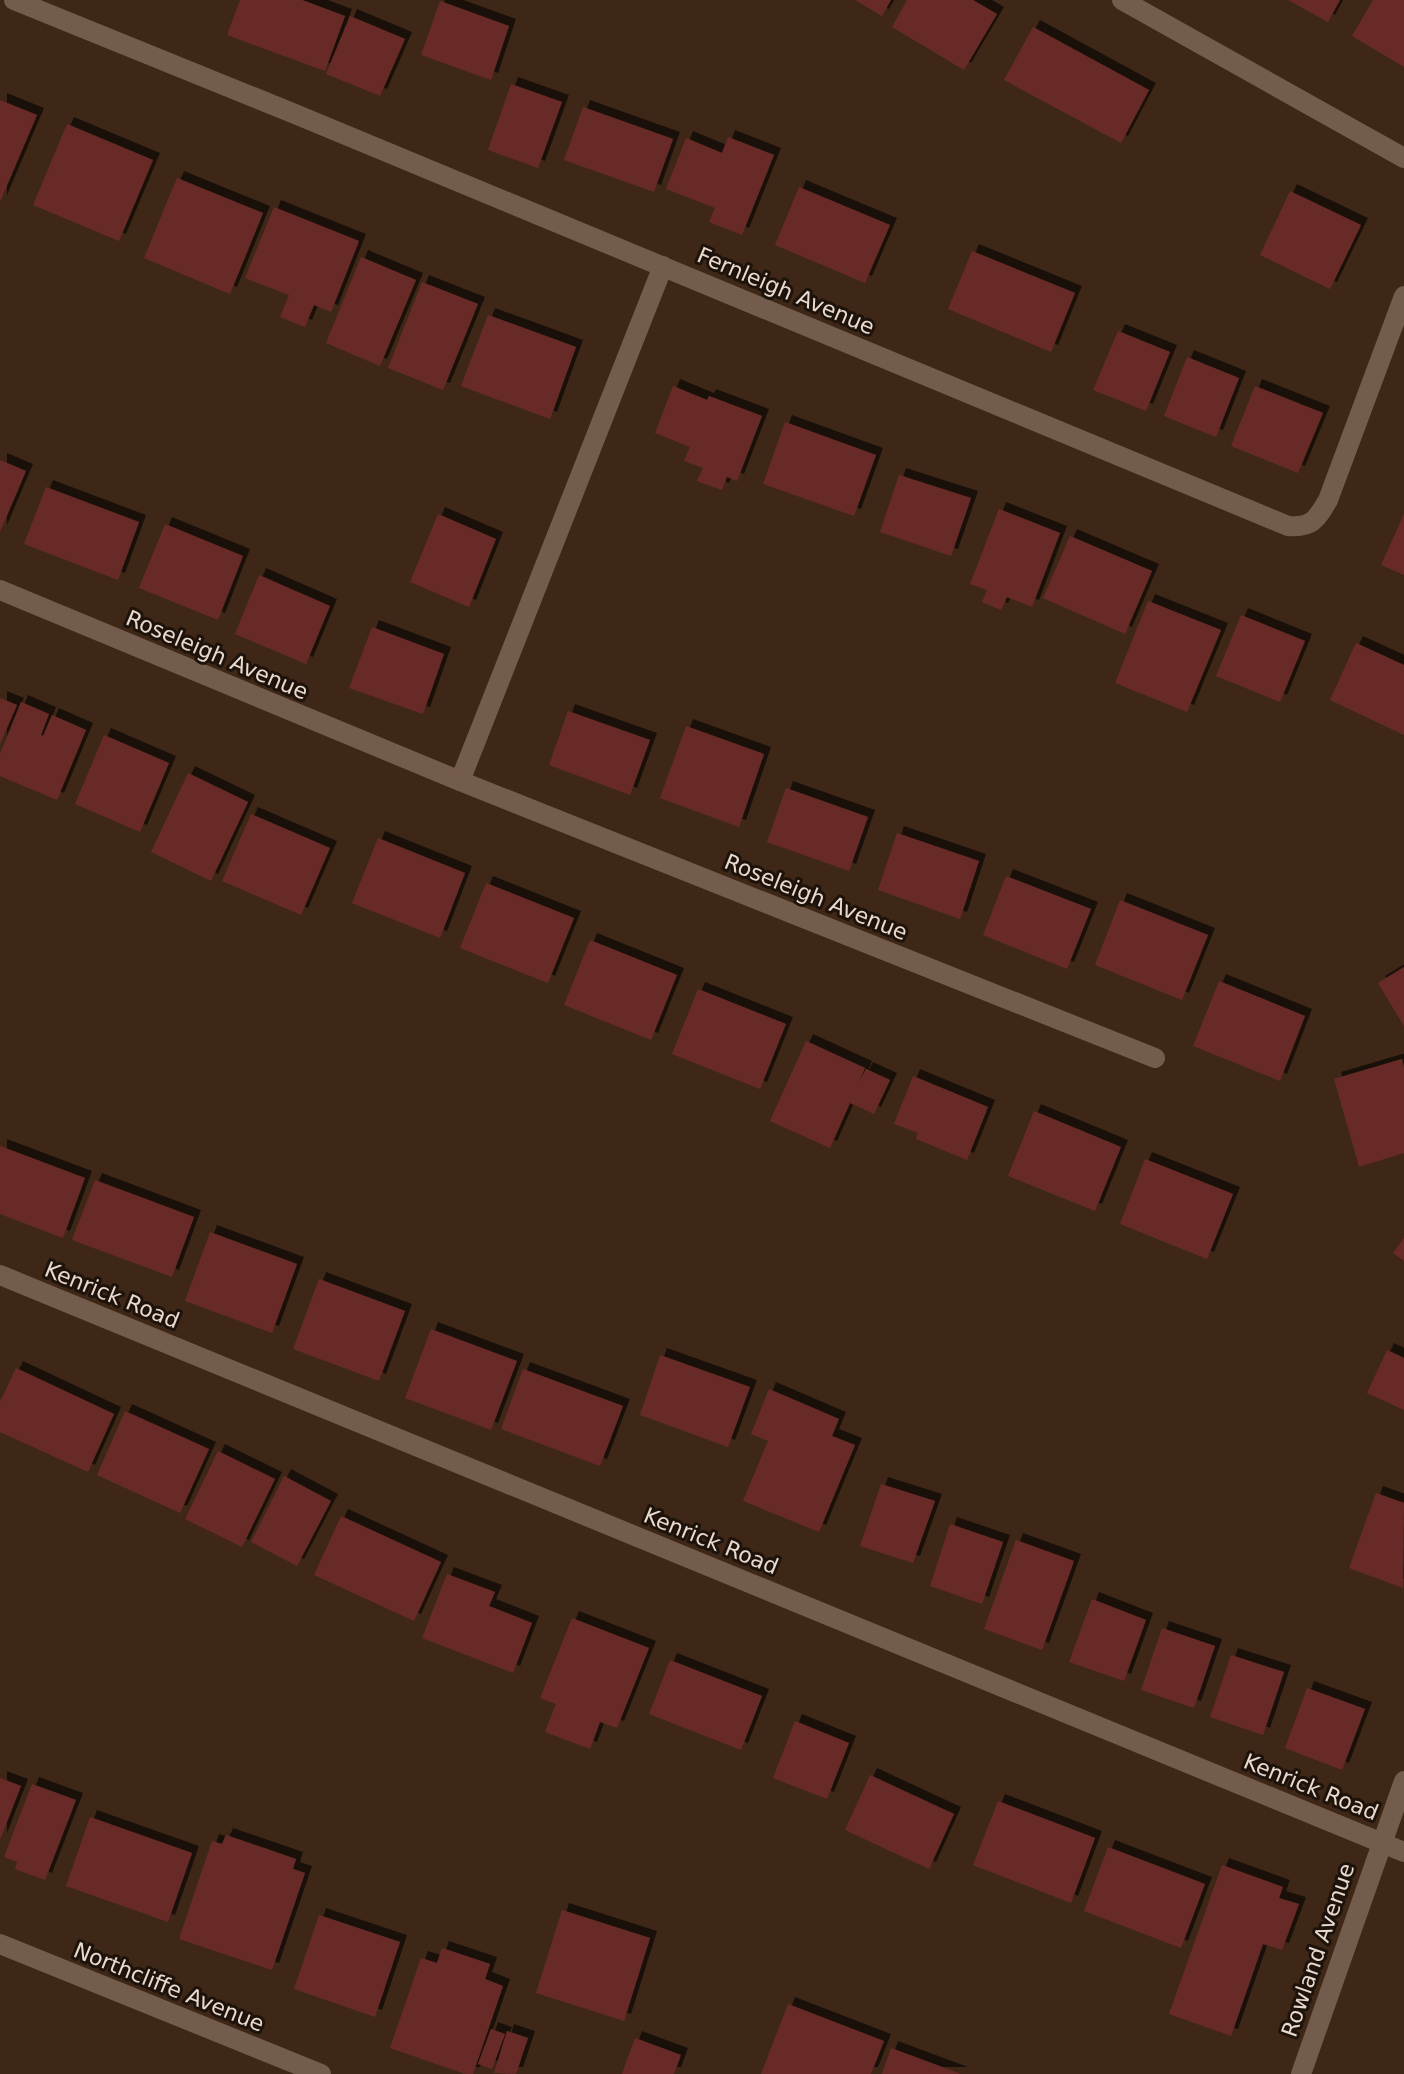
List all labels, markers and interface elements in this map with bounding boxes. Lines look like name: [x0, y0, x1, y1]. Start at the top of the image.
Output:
street label: Fernleigh Avenue: [694, 242, 878, 340]
street label: Roseleigh Avenue: [122, 605, 312, 705]
street label: Roseleigh Avenue: [721, 849, 911, 945]
street label: Kenrick Road: [41, 1257, 183, 1333]
street label: Kenrick Road: [640, 1503, 782, 1579]
street label: Kenrick Road: [1240, 1749, 1382, 1825]
street label: Rowland Avenue: [1277, 1860, 1359, 2040]
street label: Northcliffe Avenue: [70, 1937, 268, 2037]

